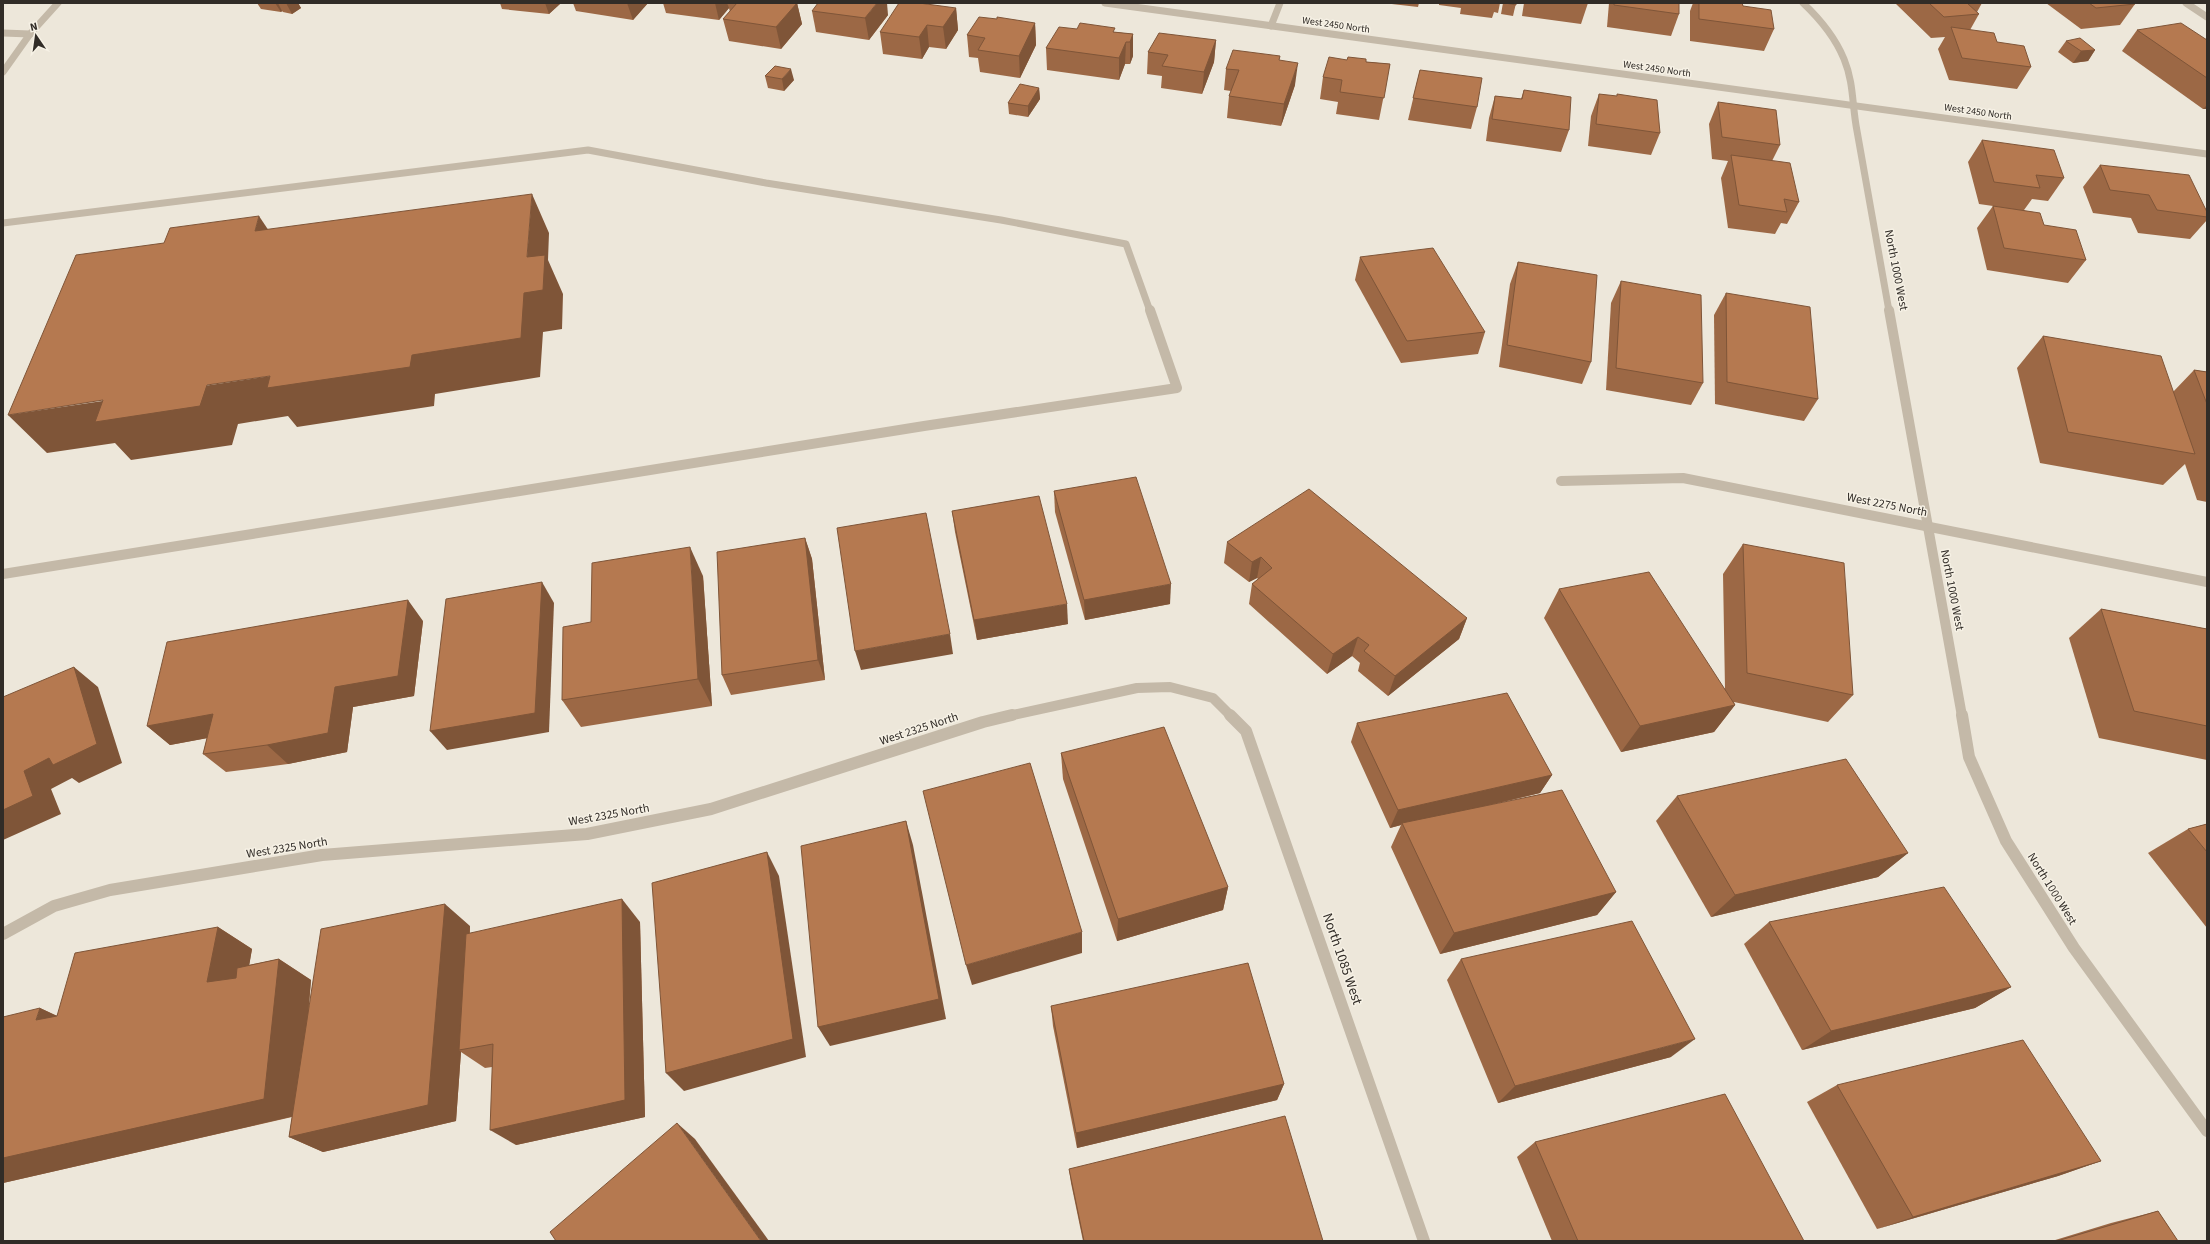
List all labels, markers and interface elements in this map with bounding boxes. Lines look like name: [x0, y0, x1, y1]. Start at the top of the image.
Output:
street label: West 2450 North: [1301, 13, 1371, 37]
north arrow: [16, 16, 56, 56]
text: N: [29, 19, 39, 35]
street label: West 2450 North: [1622, 57, 1692, 81]
street label: West 2450 North: [1943, 100, 2013, 124]
street label: North 1000 West: [1880, 228, 1912, 312]
street label: West 2275 North: [1845, 489, 1929, 521]
street label: North 1000 West: [1936, 548, 1968, 632]
street label: West 2325 North: [877, 708, 961, 750]
street label: West 2325 North: [567, 800, 651, 830]
street label: West 2325 North: [245, 833, 329, 863]
street label: North 1000 West: [2023, 850, 2081, 928]
street label: North 1085 West: [1317, 911, 1367, 1008]

